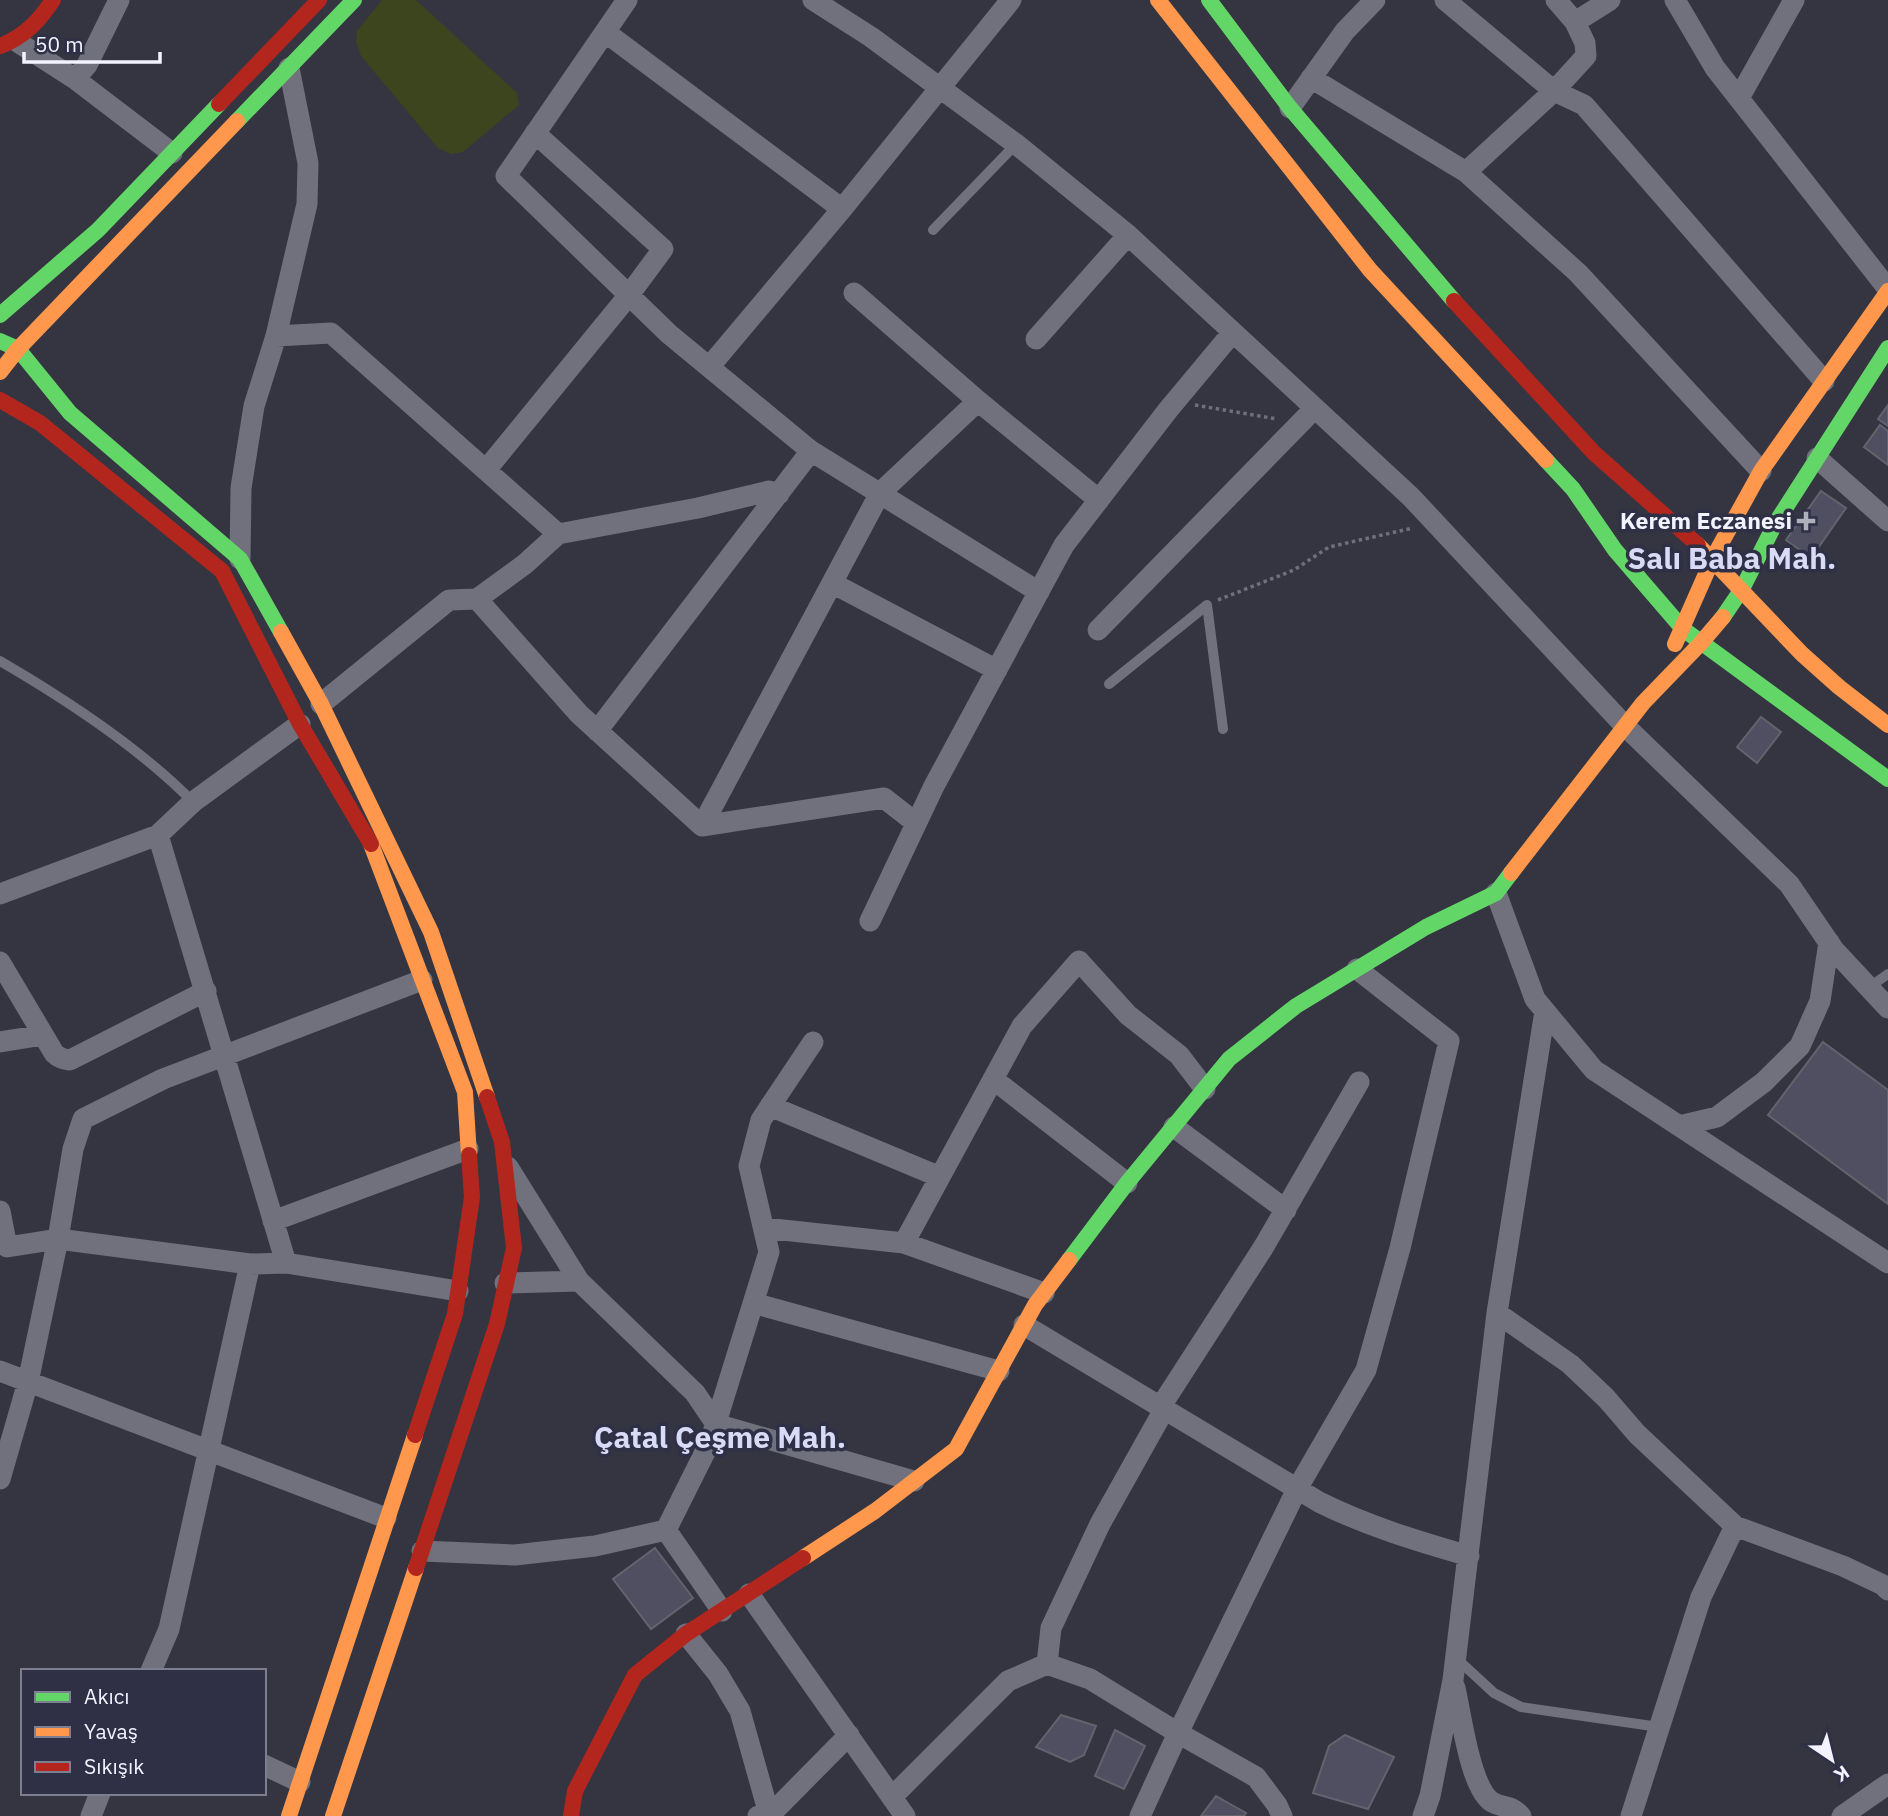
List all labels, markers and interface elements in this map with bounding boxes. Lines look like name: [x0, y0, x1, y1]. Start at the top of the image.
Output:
scale bar: [24, 21, 161, 65]
text: 50 m: [35, 30, 84, 58]
place label: Kerem Eczanesi: [1620, 505, 1792, 535]
marker: Kerem Eczanesi: [1798, 513, 1814, 529]
district label: Salı Baba Mah.: [1628, 538, 1836, 577]
district label: Çatal Çeşme Mah.: [594, 1417, 846, 1456]
legend: [21, 1669, 266, 1795]
text: Akıcı: [84, 1682, 130, 1710]
text: Yavaş: [84, 1717, 138, 1745]
north arrow: [1797, 1725, 1867, 1795]
text: Sıkışık: [84, 1752, 144, 1780]
text: K: [1829, 1760, 1854, 1788]

